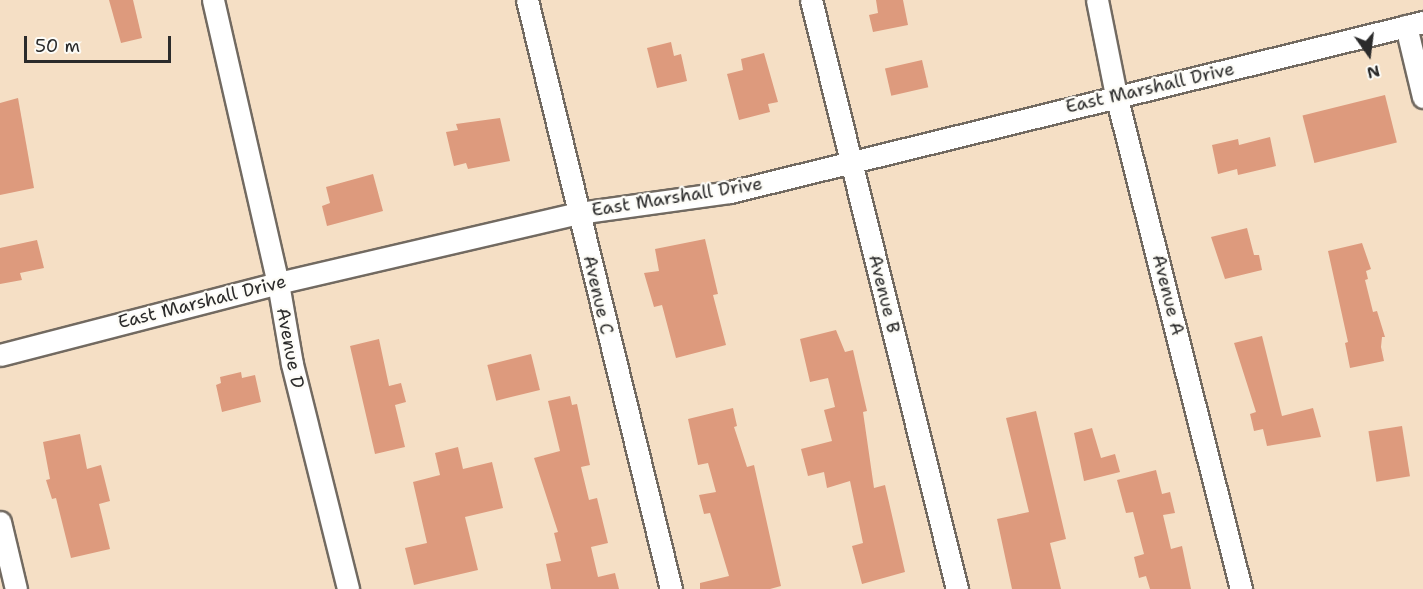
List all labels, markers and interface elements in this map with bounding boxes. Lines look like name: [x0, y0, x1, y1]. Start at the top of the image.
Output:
scale bar: [27, 24, 174, 62]
north arrow: [1339, 24, 1399, 84]
text: 50 m: [35, 34, 80, 58]
street label: East Marshall Drive: [1064, 58, 1236, 118]
text: N: [1365, 60, 1382, 84]
street label: East Marshall Drive: [590, 173, 764, 221]
street label: Avenue B: [864, 252, 904, 336]
street label: Avenue A: [1148, 252, 1188, 338]
street label: Avenue C: [578, 253, 618, 337]
street label: East Marshall Drive: [116, 271, 288, 333]
street label: Avenue D: [272, 306, 308, 390]

